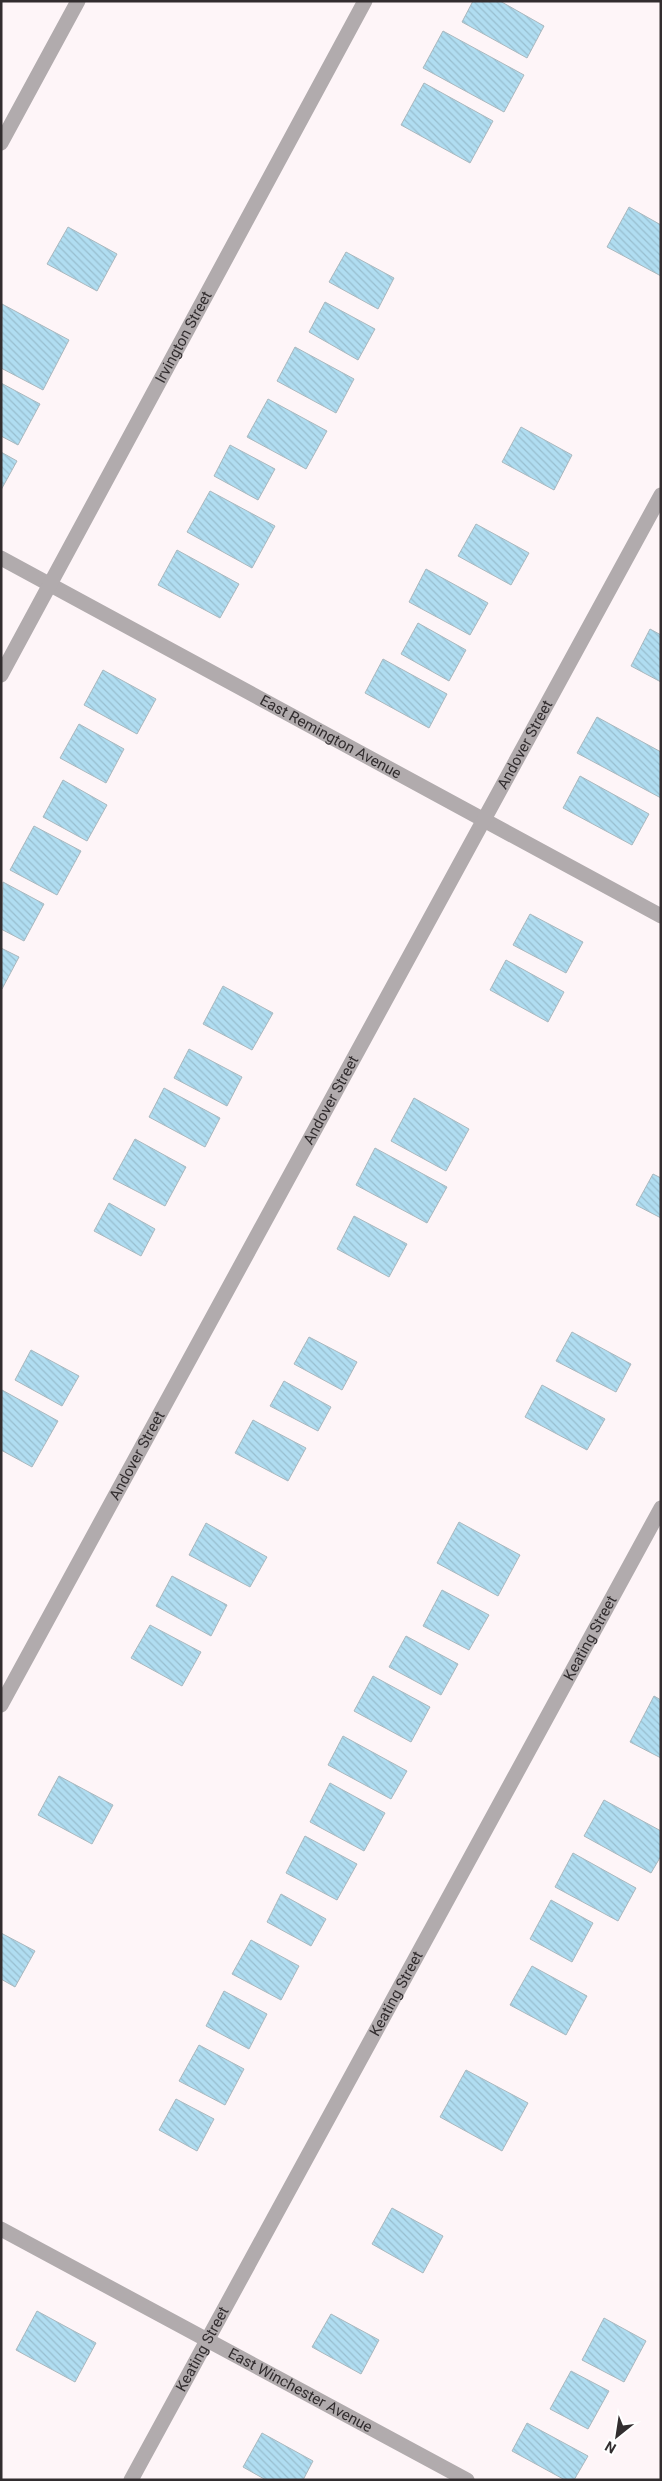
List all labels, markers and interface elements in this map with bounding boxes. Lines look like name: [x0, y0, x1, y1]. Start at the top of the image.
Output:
street label: Irvington Street: [151, 288, 216, 386]
street label: East Remington Avenue: [257, 691, 405, 782]
street label: Andover Street: [493, 697, 556, 792]
street label: Andover Street: [299, 1052, 362, 1148]
street label: Andover Street: [105, 1408, 169, 1503]
street label: Keating Street: [560, 1592, 621, 1684]
street label: Keating Street: [366, 1948, 427, 2039]
street label: Keating Street: [172, 2304, 233, 2395]
street label: East Winchester Avenue: [225, 2344, 376, 2436]
north arrow: [592, 2411, 642, 2461]
text: N: [602, 2438, 619, 2457]

